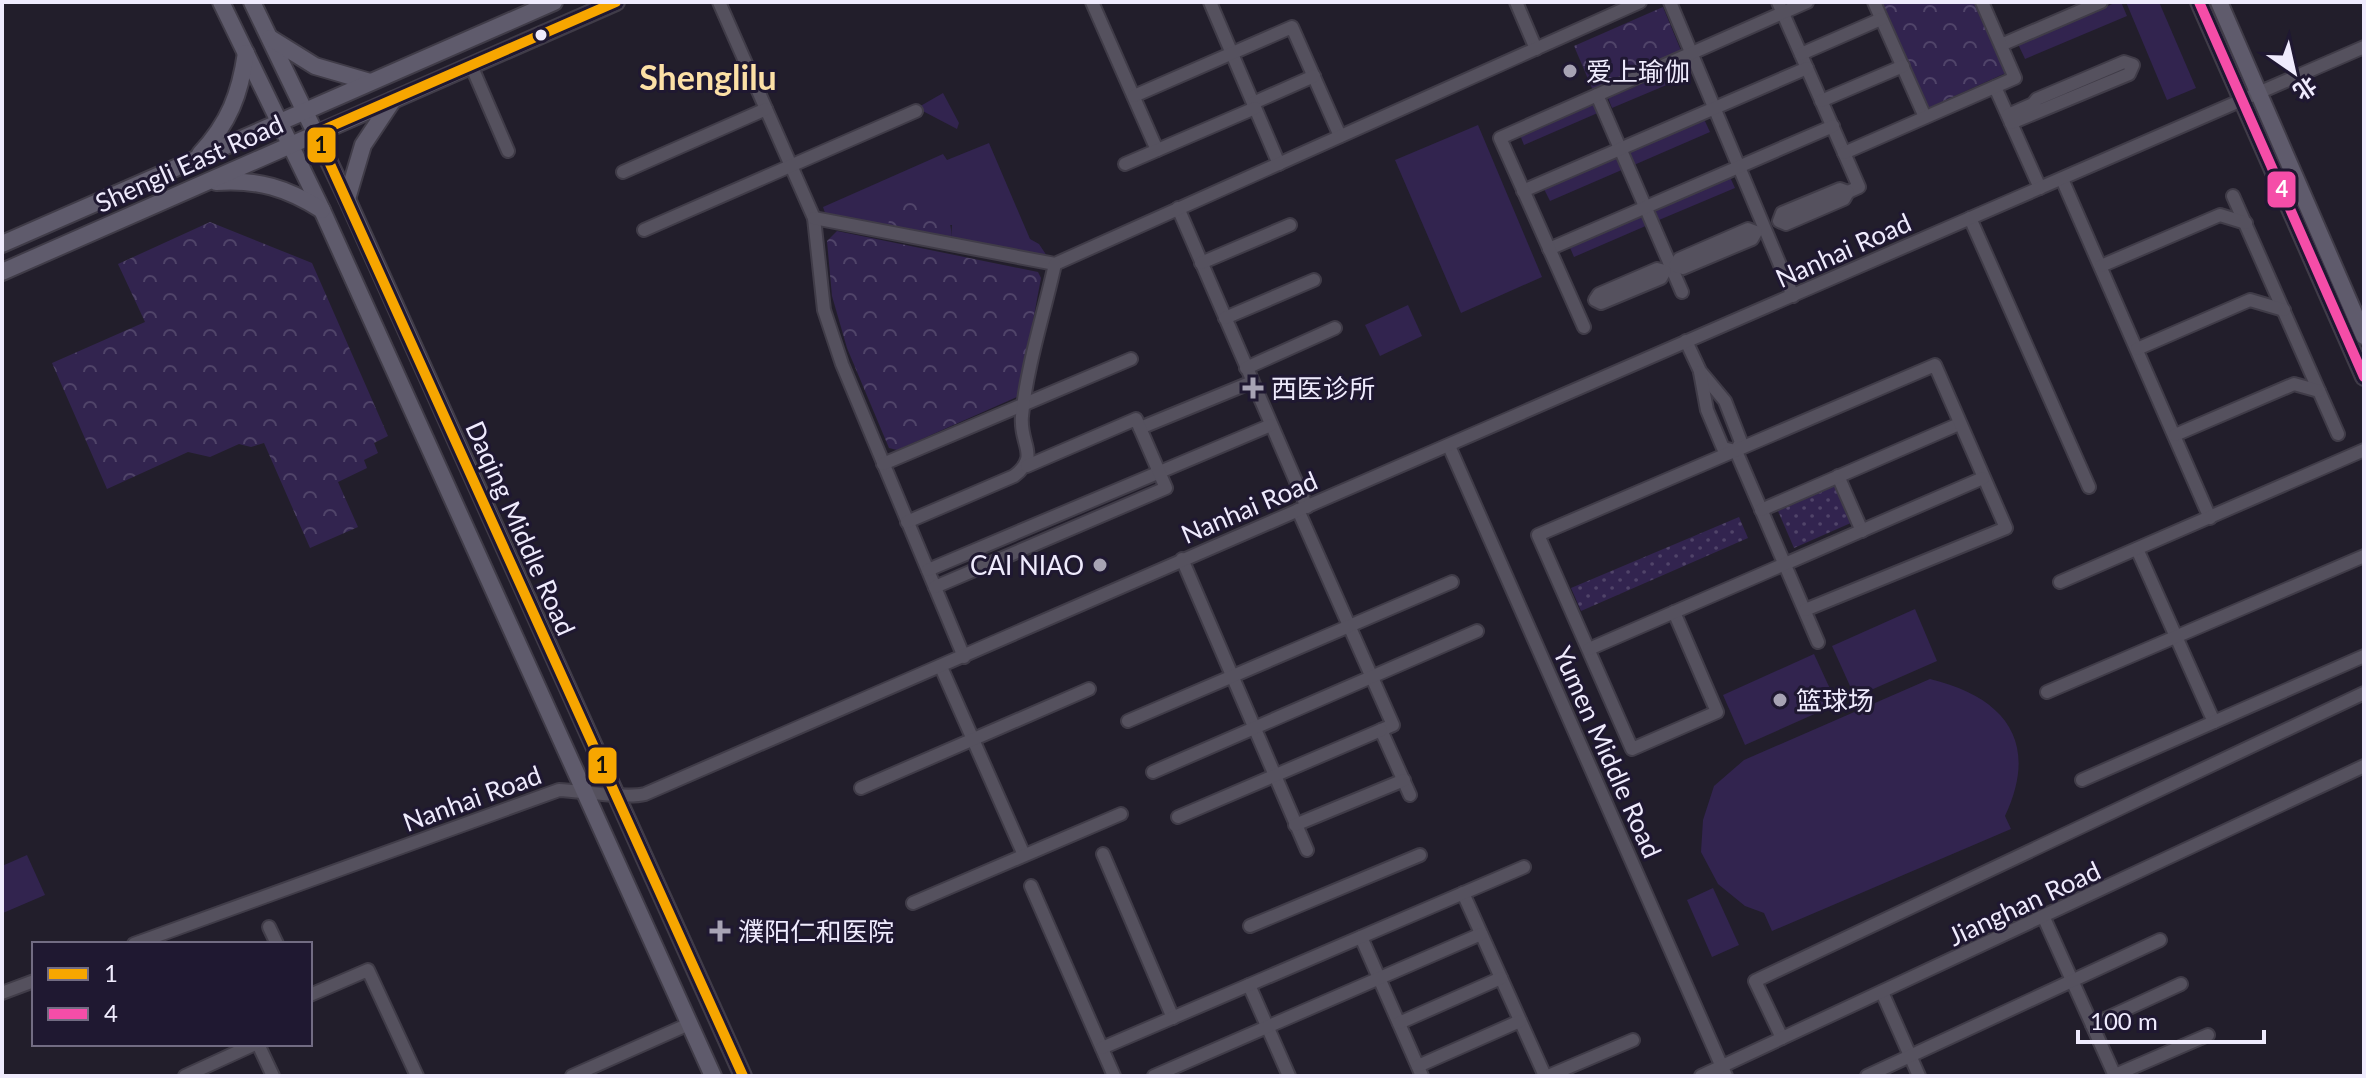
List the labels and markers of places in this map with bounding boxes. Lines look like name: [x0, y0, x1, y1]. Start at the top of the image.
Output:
unlabelled marker: [533, 27, 549, 43]
place label: 爱上瑜伽: [1586, 55, 1690, 87]
marker: 爱上瑜伽: [1561, 62, 1579, 80]
place label: 西医诊所: [1271, 372, 1375, 404]
marker: 西医诊所: [1242, 377, 1264, 399]
place label: CAI NIAO: [970, 549, 1084, 581]
marker: CAI NIAO: [1091, 556, 1109, 574]
place label: 篮球场: [1796, 684, 1874, 716]
marker: 篮球场: [1771, 691, 1789, 709]
place label: 濮阳仁和医院: [738, 915, 894, 947]
marker: 濮阳仁和医院: [709, 920, 731, 942]

